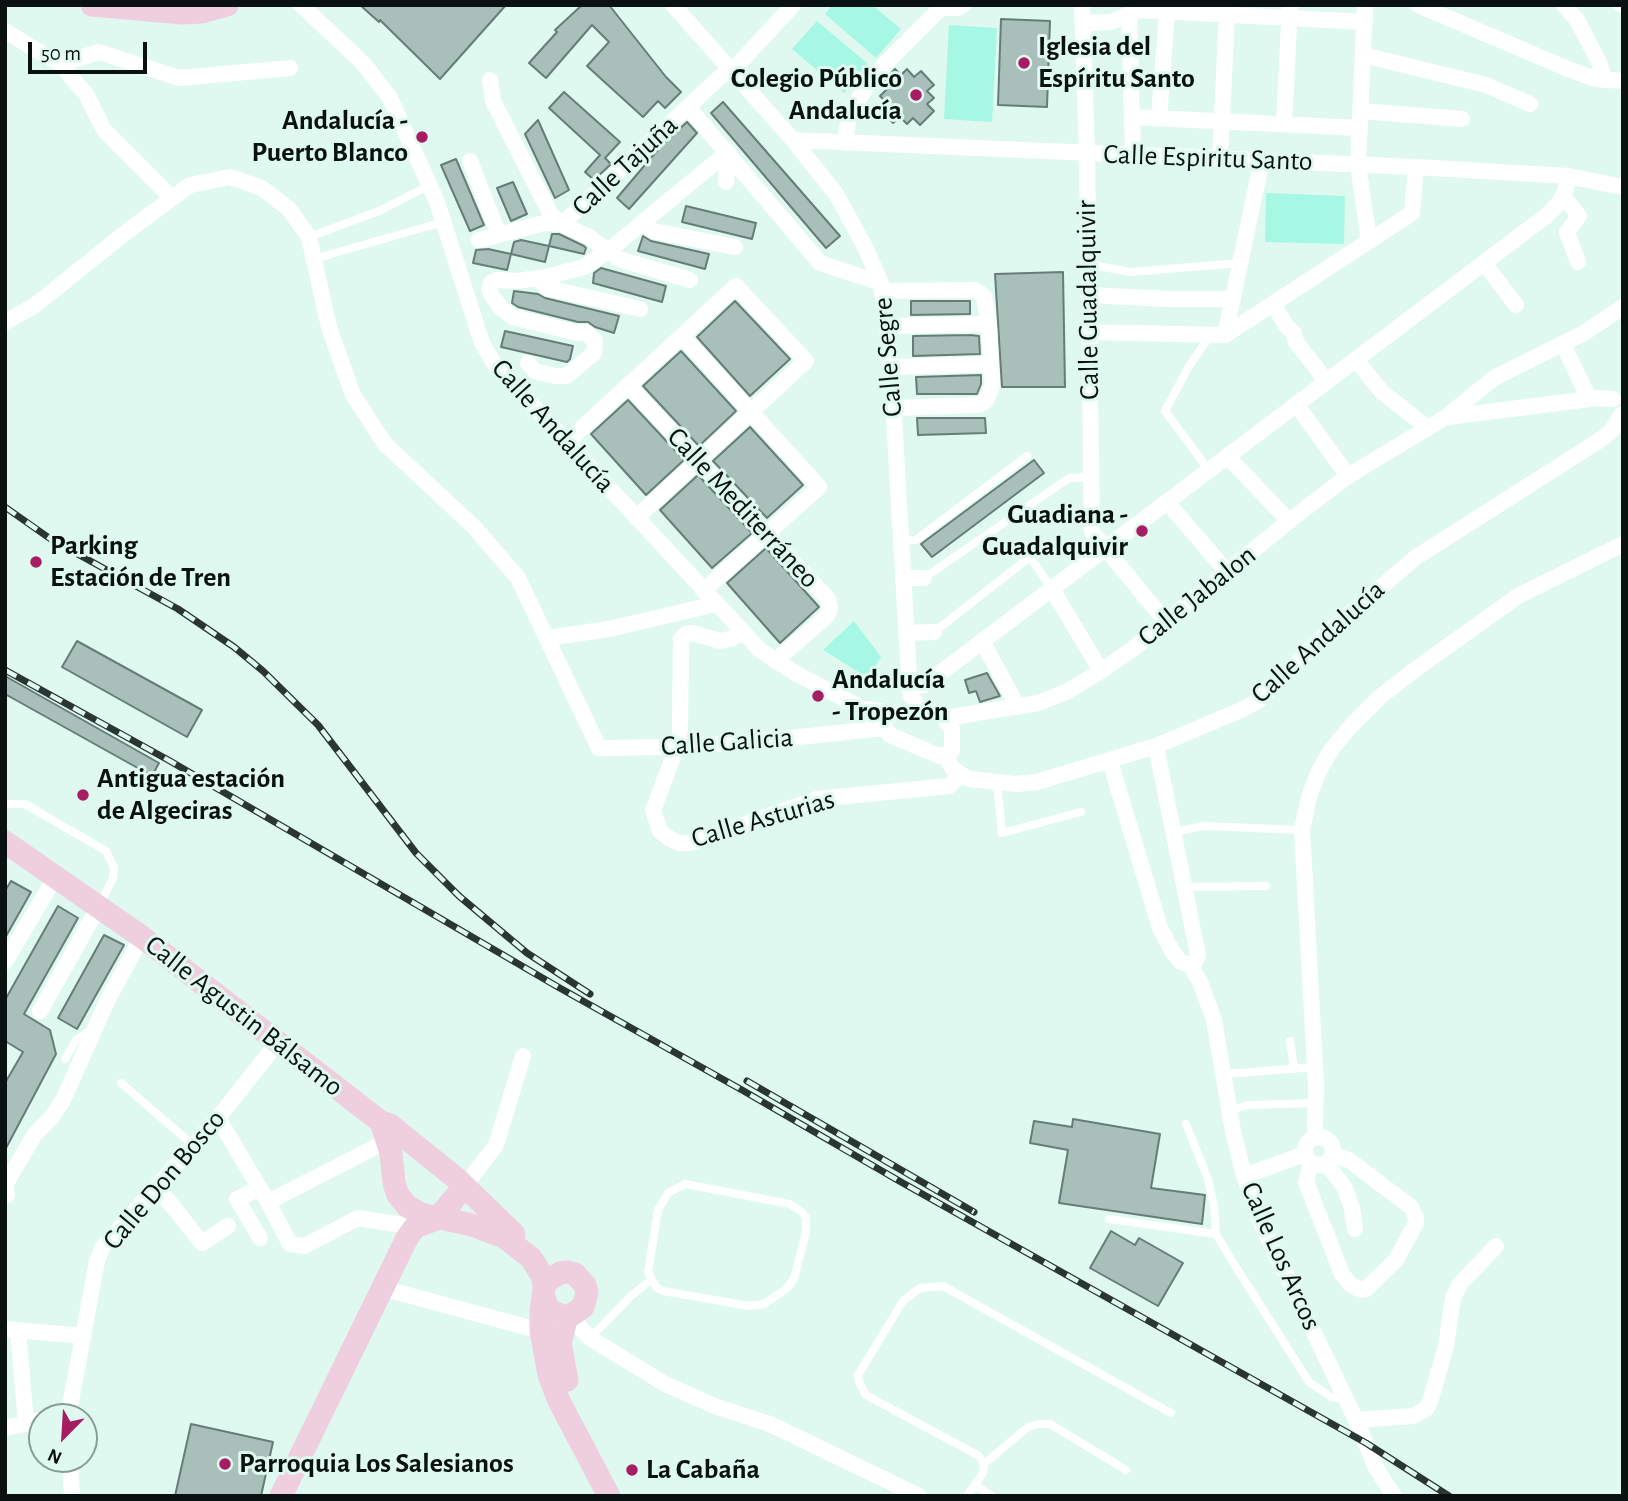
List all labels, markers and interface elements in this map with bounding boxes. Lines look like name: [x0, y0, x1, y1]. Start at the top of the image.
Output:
scale bar: [32, 28, 150, 72]
place label: Iglesia del Espíritu Santo: [1038, 30, 1195, 96]
text: 50 m: [41, 43, 81, 64]
marker: Iglesia del Espíritu Santo: [1016, 55, 1032, 71]
place label: Colegio Público Andalucía: [731, 62, 902, 128]
marker: Colegio Público Andalucía: [908, 87, 924, 103]
place label: Andalucía - Puerto Blanco: [251, 104, 408, 170]
street label: Calle Tajuña: [565, 109, 685, 223]
marker: Andalucía - Puerto Blanco: [414, 129, 430, 145]
street label: Calle Espiritu Santo: [1103, 138, 1313, 178]
street label: Calle Guadalquivir: [1069, 200, 1107, 400]
street label: Calle Segre: [866, 296, 910, 418]
street label: Calle Andalucía: [484, 352, 622, 500]
street label: Calle Mediterráneo: [660, 421, 826, 595]
place label: Guadiana - Guadalquivir: [982, 498, 1128, 564]
marker: Guadiana - Guadalquivir: [1134, 523, 1150, 539]
place label: Parking Estación de Tren: [50, 529, 231, 595]
street label: Calle Jabalon: [1131, 538, 1263, 654]
marker: Parking Estación de Tren: [28, 554, 44, 570]
street label: Calle Andalucía: [1244, 573, 1392, 711]
place label: Andalucía - Tropezón: [832, 663, 949, 729]
marker: Andalucía - Tropezón: [810, 688, 826, 704]
street label: Calle Galicia: [660, 721, 794, 763]
place label: Antigua estación de Algeciras: [97, 762, 285, 828]
street label: Calle Asturias: [688, 783, 838, 855]
marker: Antigua estación de Algeciras: [75, 787, 91, 803]
street label: Calle Agustin Bálsamo: [138, 928, 350, 1104]
street label: Calle Don Bosco: [96, 1103, 232, 1257]
street label: Calle Los Arcos: [1233, 1177, 1329, 1335]
north arrow: [28, 1403, 98, 1473]
text: N: [45, 1444, 65, 1467]
place label: Parroquia Los Salesianos: [239, 1447, 514, 1481]
place label: La Cabaña: [646, 1453, 760, 1487]
marker: Parroquia Los Salesianos: [217, 1456, 233, 1472]
marker: La Cabaña: [624, 1462, 640, 1478]

